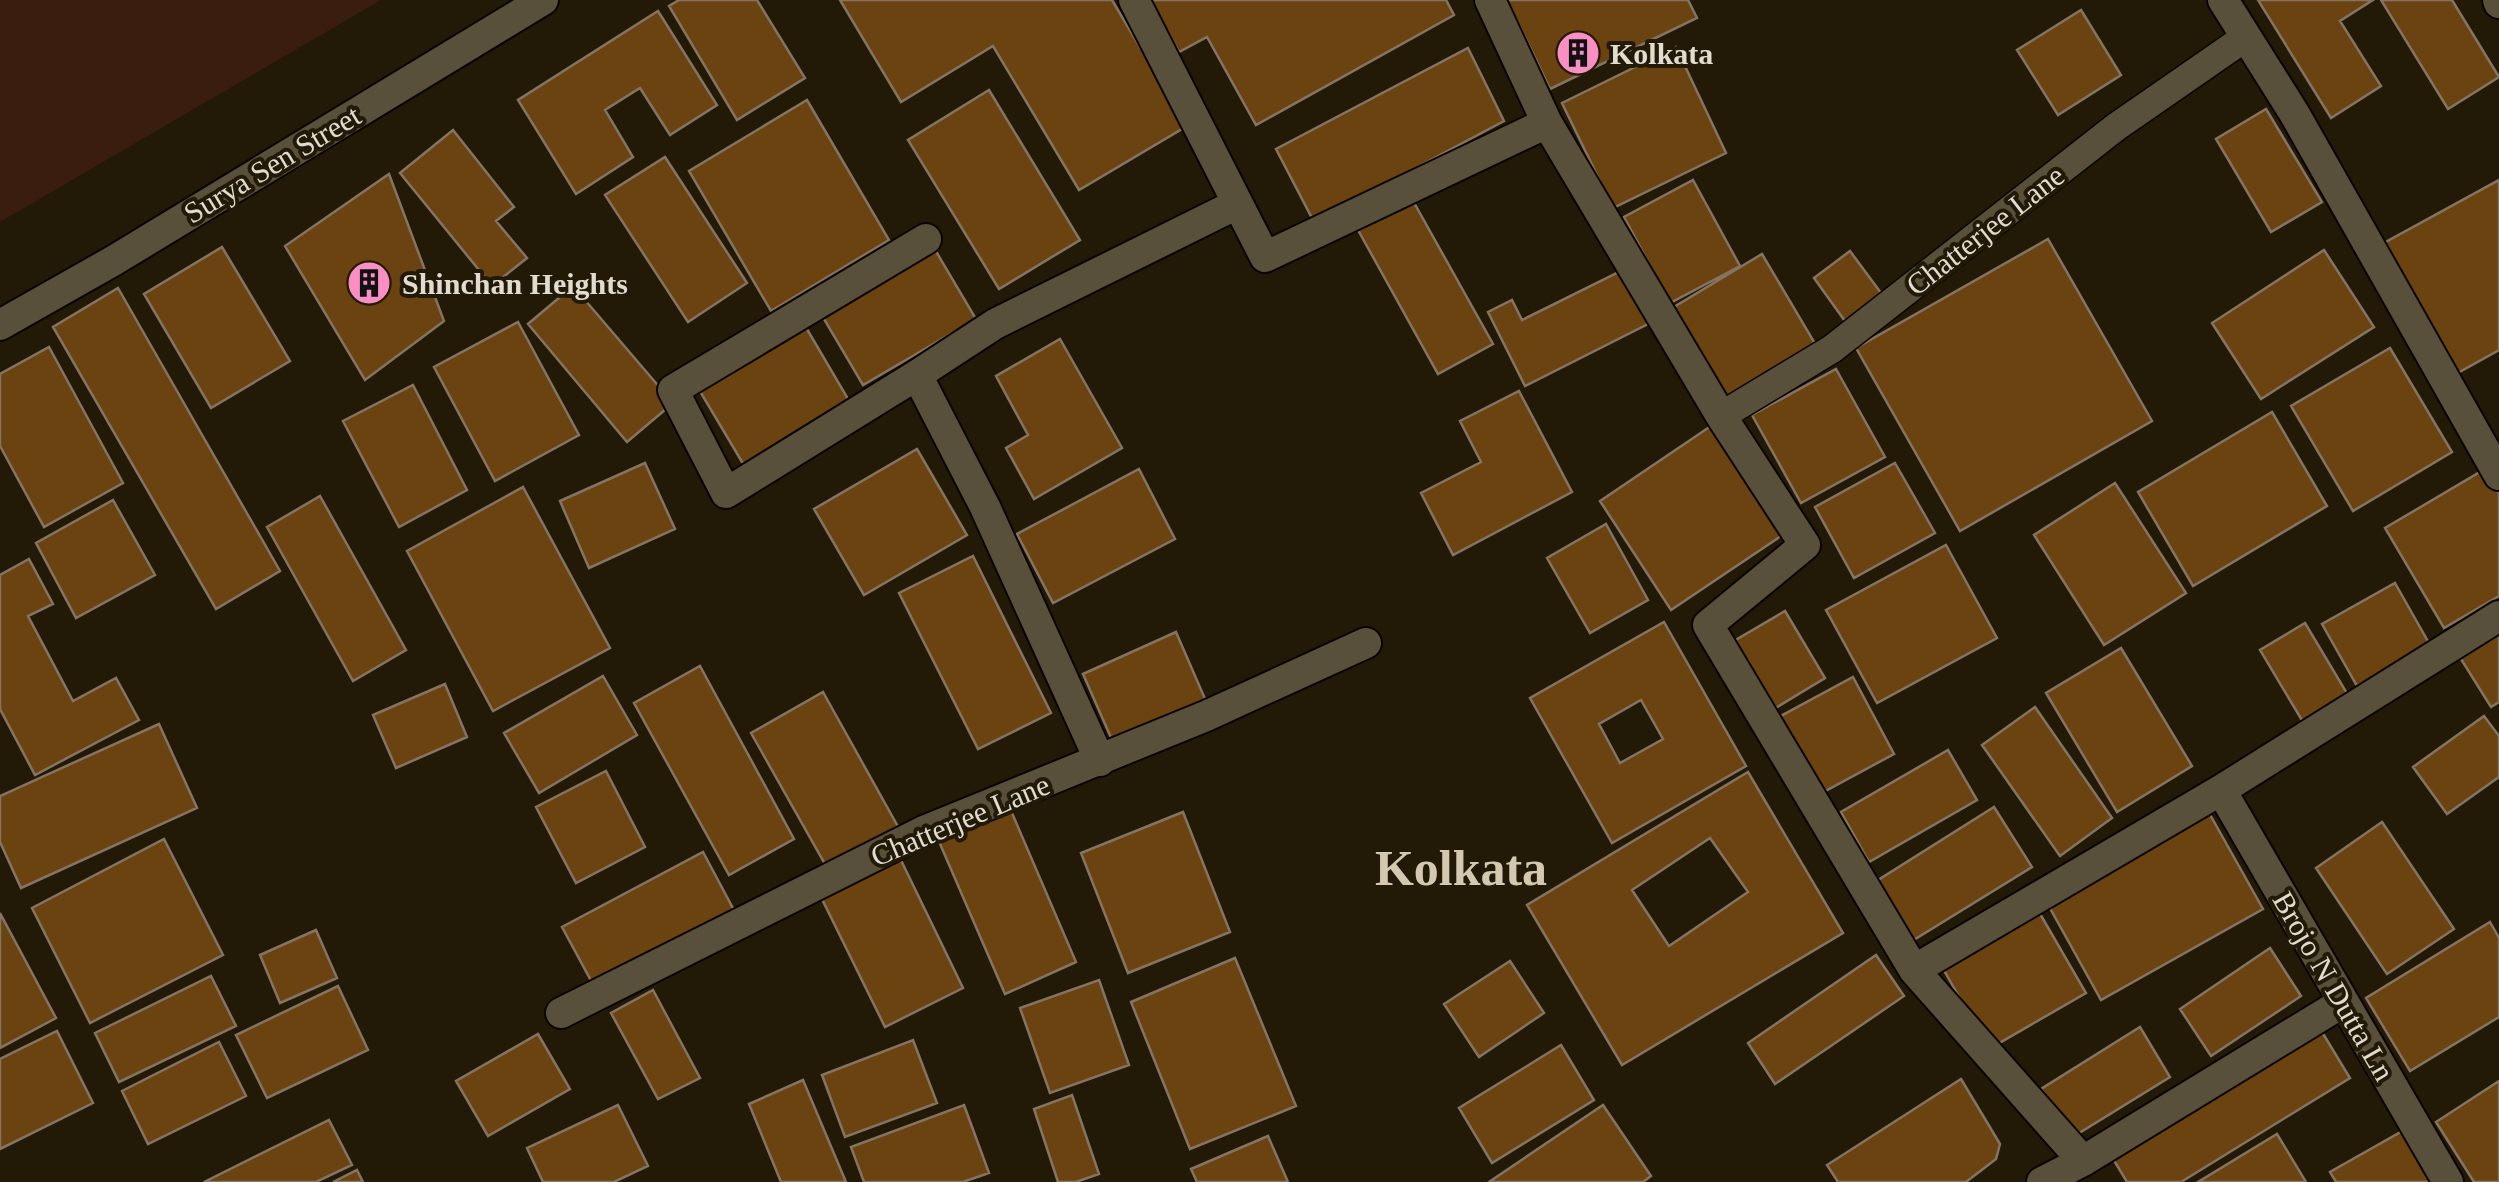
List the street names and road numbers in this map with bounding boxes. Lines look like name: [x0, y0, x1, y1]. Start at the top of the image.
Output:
street label: Surya Sen Street: [178, 98, 367, 230]
street label: Chatterjee Lane: [1900, 158, 2070, 302]
street label: Chatterjee Lane: [866, 768, 1054, 872]
street label: Brojo N Dutta Ln: [2267, 886, 2401, 1086]

